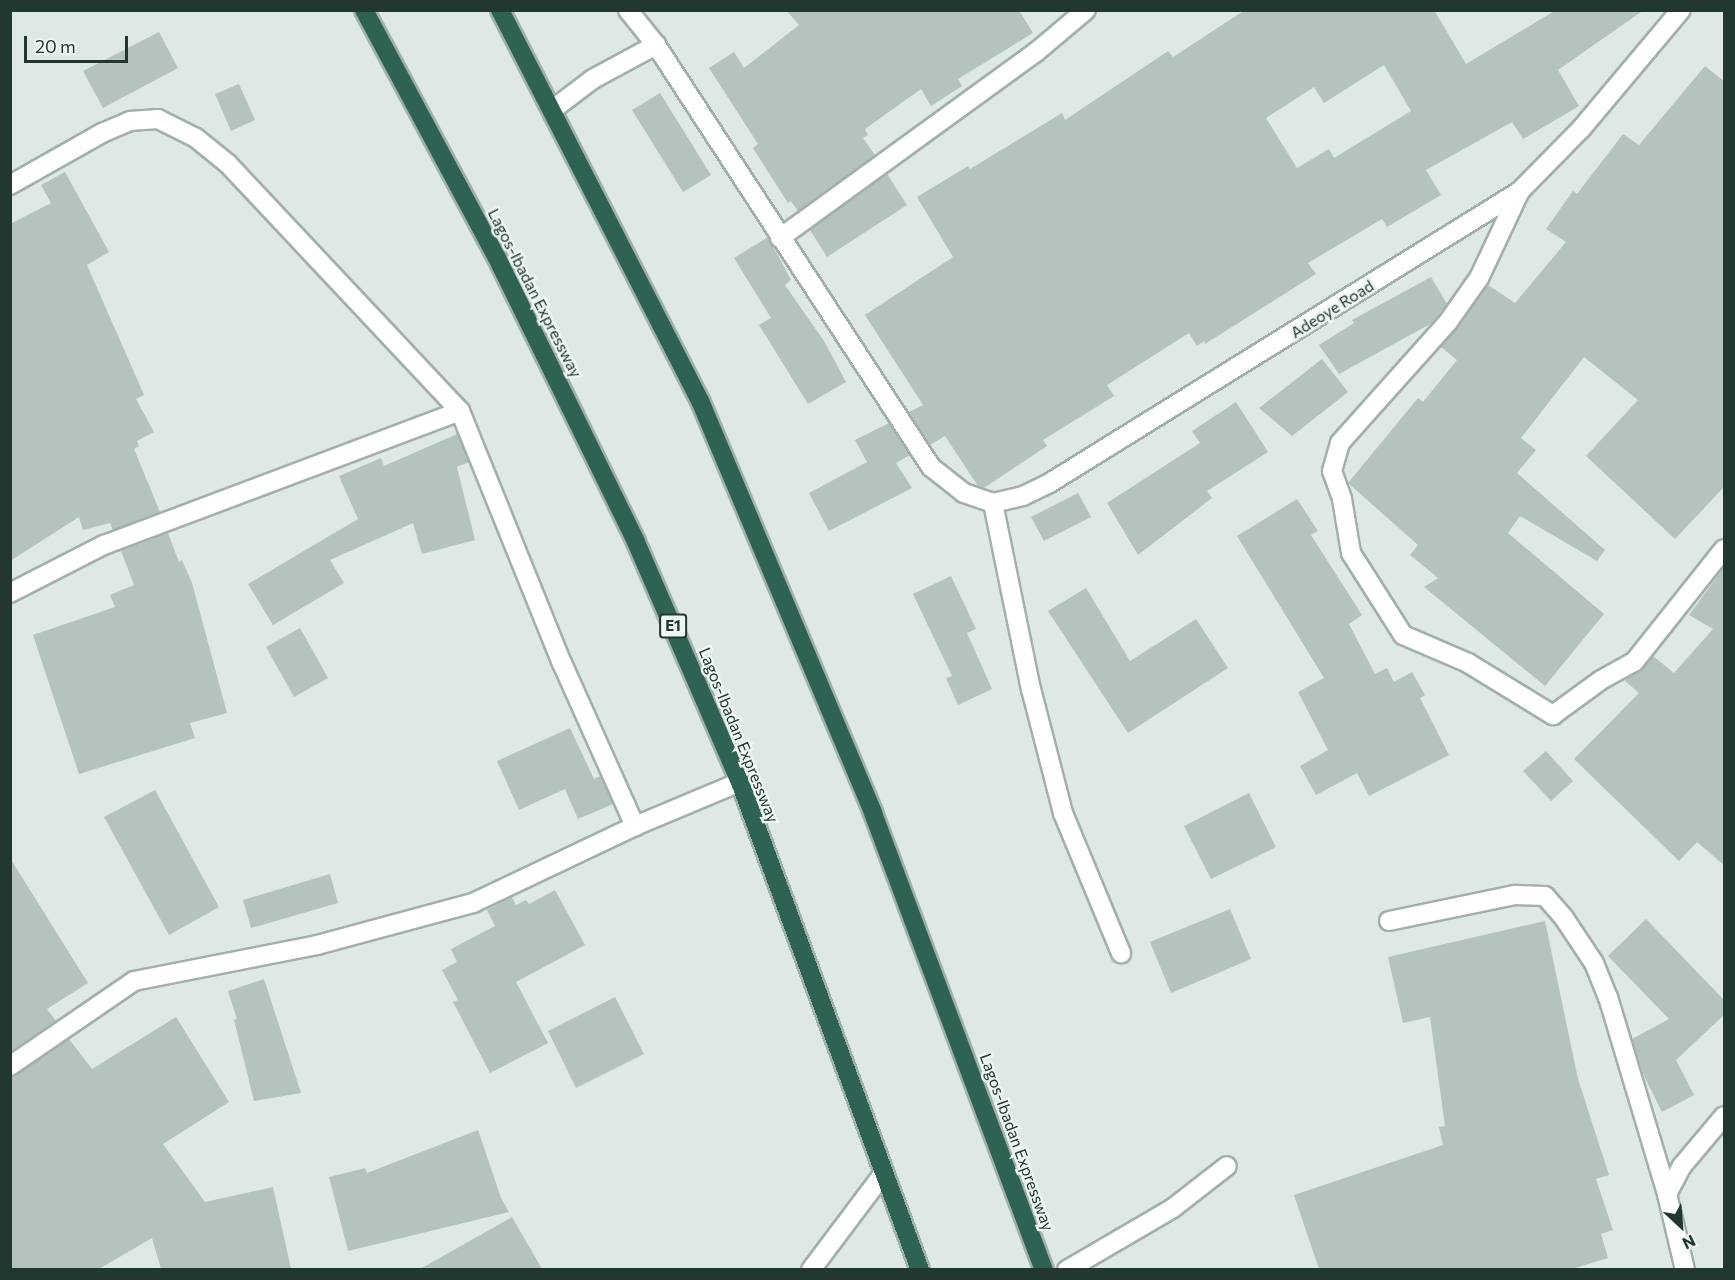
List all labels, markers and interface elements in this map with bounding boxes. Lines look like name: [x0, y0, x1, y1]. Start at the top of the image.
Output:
scale bar: [27, 24, 130, 62]
text: 20 m: [35, 35, 76, 57]
street label: Lagos-Ibadan Expressway: [484, 205, 586, 381]
street label: Adeoye Road: [1287, 276, 1377, 342]
road number: E1: [658, 614, 688, 638]
street label: Lagos-Ibadan Expressway: [695, 645, 783, 825]
street label: Lagos-Ibadan Expressway: [976, 1051, 1058, 1233]
north arrow: [1651, 1196, 1711, 1256]
text: N: [1680, 1231, 1699, 1254]

